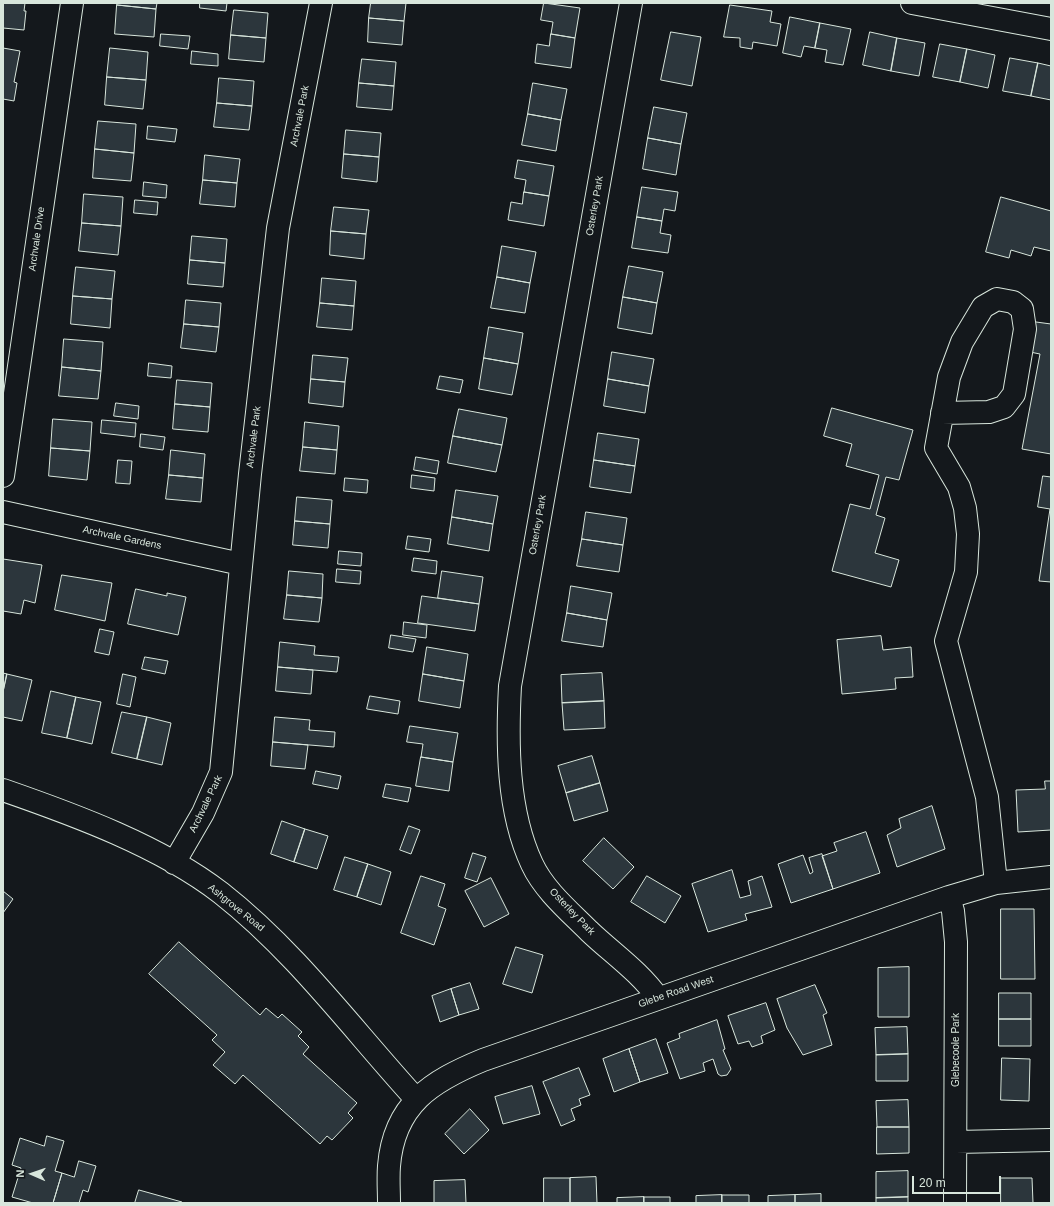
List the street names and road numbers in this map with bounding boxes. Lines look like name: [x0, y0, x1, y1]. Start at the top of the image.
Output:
street label: Archvale Park: [288, 84, 312, 148]
street label: Osterley Park: [584, 175, 606, 237]
street label: Archvale Drive: [27, 206, 47, 272]
street label: Archvale Park: [244, 405, 264, 469]
street label: Osterley Park: [527, 494, 549, 556]
street label: Archvale Gardens: [82, 524, 162, 552]
street label: Archvale Park: [187, 773, 225, 835]
street label: Ashgrove Road: [205, 882, 267, 934]
street label: Osterley Park: [547, 886, 597, 938]
street label: Glebe Road West: [637, 974, 715, 1010]
street label: Glebecoole Park: [950, 1013, 962, 1087]

